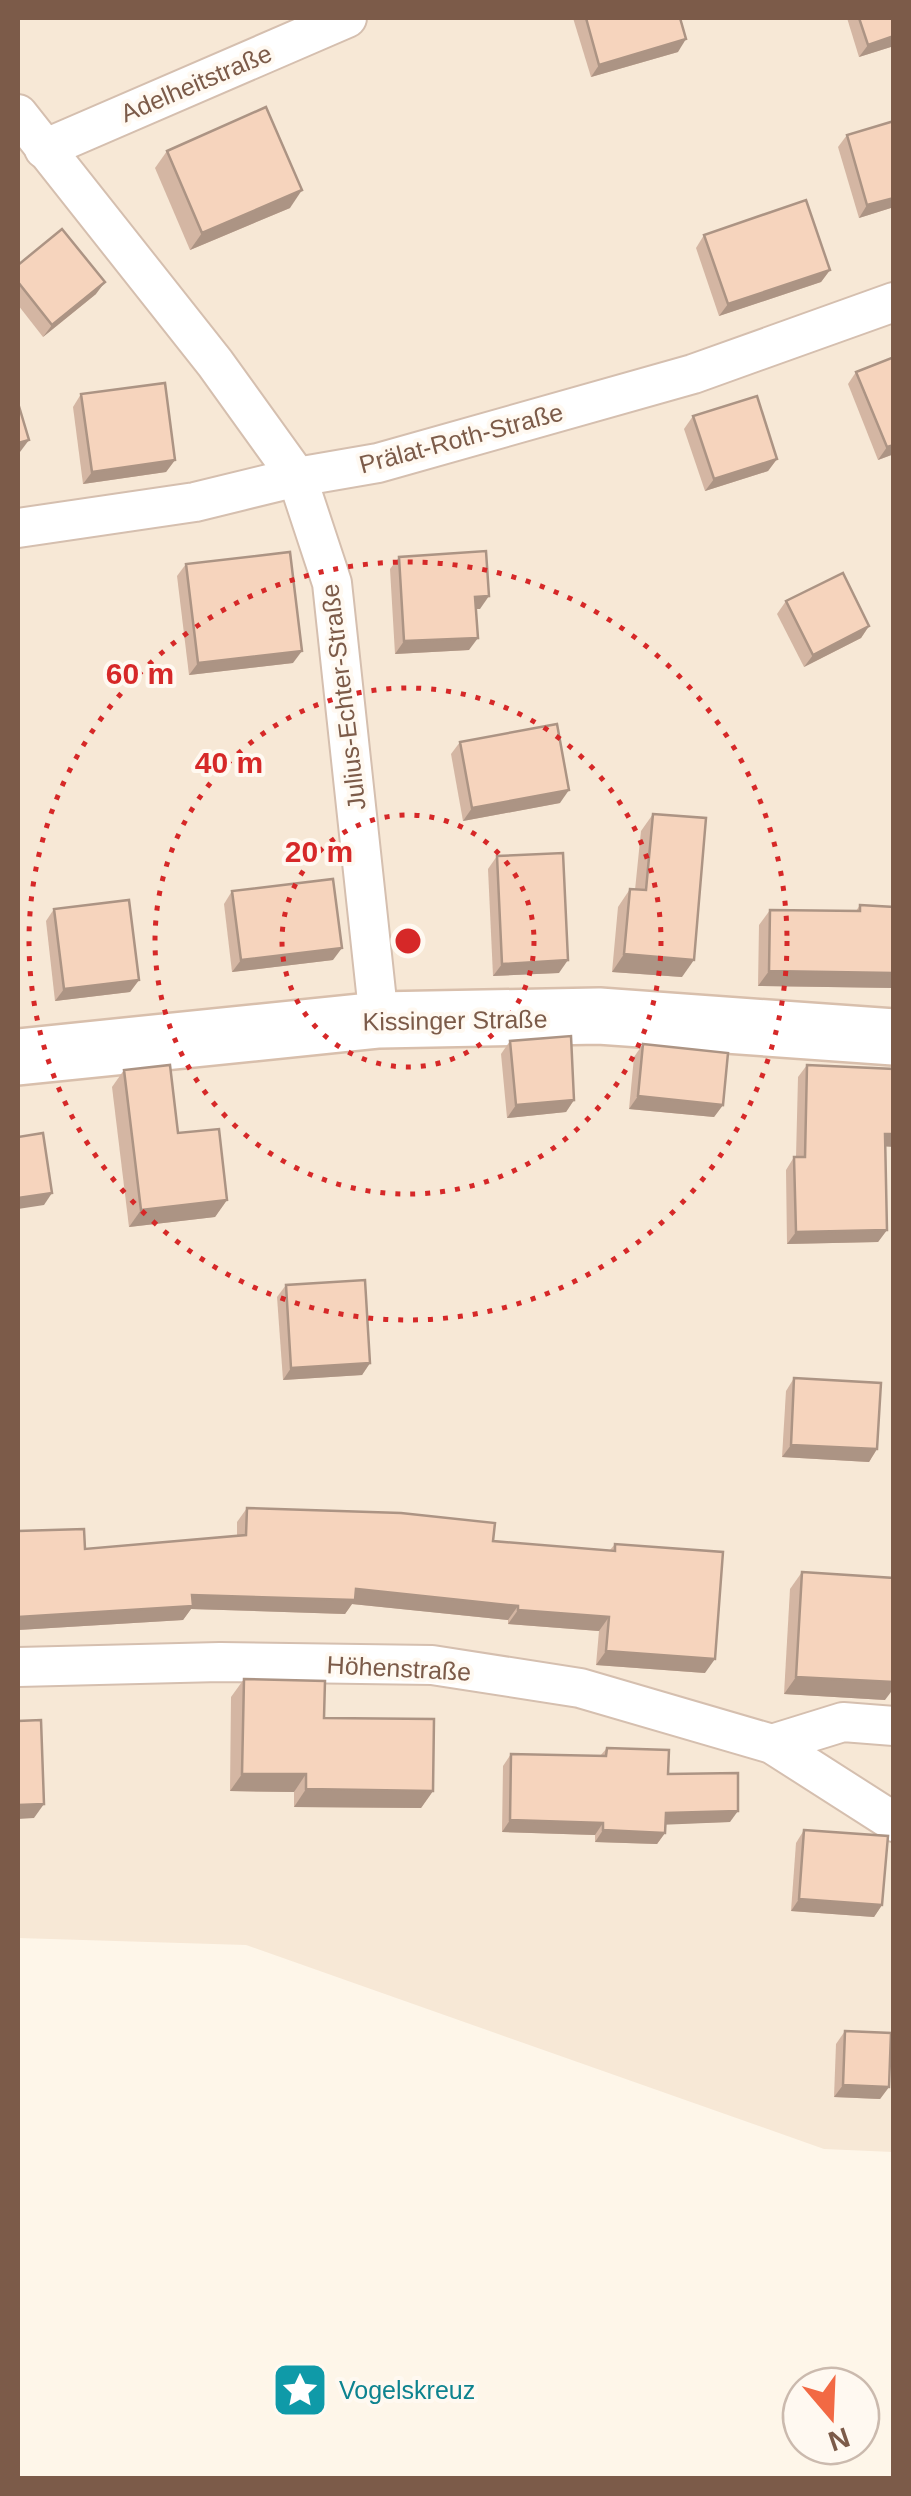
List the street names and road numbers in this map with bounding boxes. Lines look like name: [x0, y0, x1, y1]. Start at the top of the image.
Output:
street label: Adelheitstraße: [116, 39, 276, 127]
street label: Prälat-Roth-Straße: [356, 397, 566, 479]
street label: Julius-Echter-Straße: [315, 582, 371, 812]
street label: Kissinger Straße: [362, 1004, 548, 1036]
street label: Höhenstraße: [326, 1650, 472, 1686]

